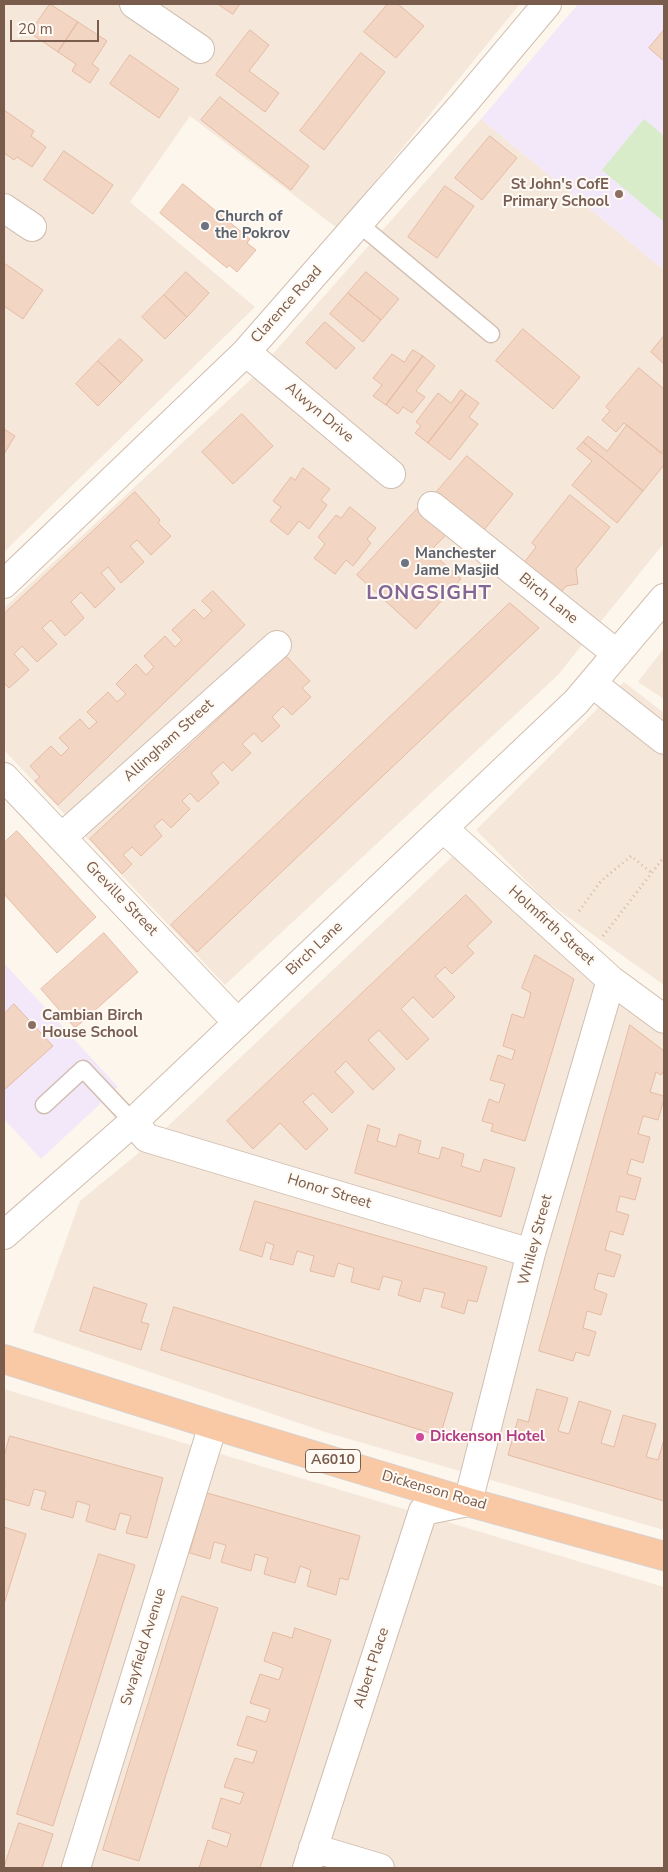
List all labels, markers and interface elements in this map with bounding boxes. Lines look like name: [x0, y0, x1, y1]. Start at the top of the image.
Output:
scale bar: [12, 10, 101, 42]
text: 20 m: [18, 19, 53, 39]
place label: St John's CofE Primary School: [503, 176, 609, 211]
marker: St John's CofE Primary School: [613, 188, 625, 200]
place label: Church of the Pokrov: [215, 208, 290, 243]
marker: Church of the Pokrov: [199, 220, 211, 232]
street label: Clarence Road: [248, 263, 326, 347]
street label: Alwyn Drive: [281, 379, 357, 447]
place label: Manchester Jame Masjid: [415, 545, 499, 580]
marker: Manchester Jame Masjid: [399, 557, 411, 569]
street label: Birch Lane: [515, 570, 581, 628]
district label: LONGSIGHT: [365, 582, 493, 606]
street label: Allingham Street: [120, 696, 218, 786]
street label: Greville Street: [81, 858, 161, 940]
street label: Holmfirth Street: [504, 883, 598, 969]
street label: Birch Lane: [283, 918, 347, 980]
place label: Cambian Birch House School: [42, 1007, 143, 1042]
marker: Cambian Birch House School: [26, 1019, 38, 1031]
street label: Honor Street: [285, 1171, 373, 1213]
street label: Whiley Street: [515, 1193, 557, 1287]
place label: Dickenson Hotel: [430, 1428, 545, 1446]
marker: Dickenson Hotel: [414, 1431, 426, 1443]
road number: A6010: [306, 1450, 360, 1472]
street label: Dickenson Road: [380, 1467, 488, 1515]
street label: Swayfield Avenue: [118, 1586, 170, 1708]
street label: Albert Place: [351, 1625, 393, 1711]

